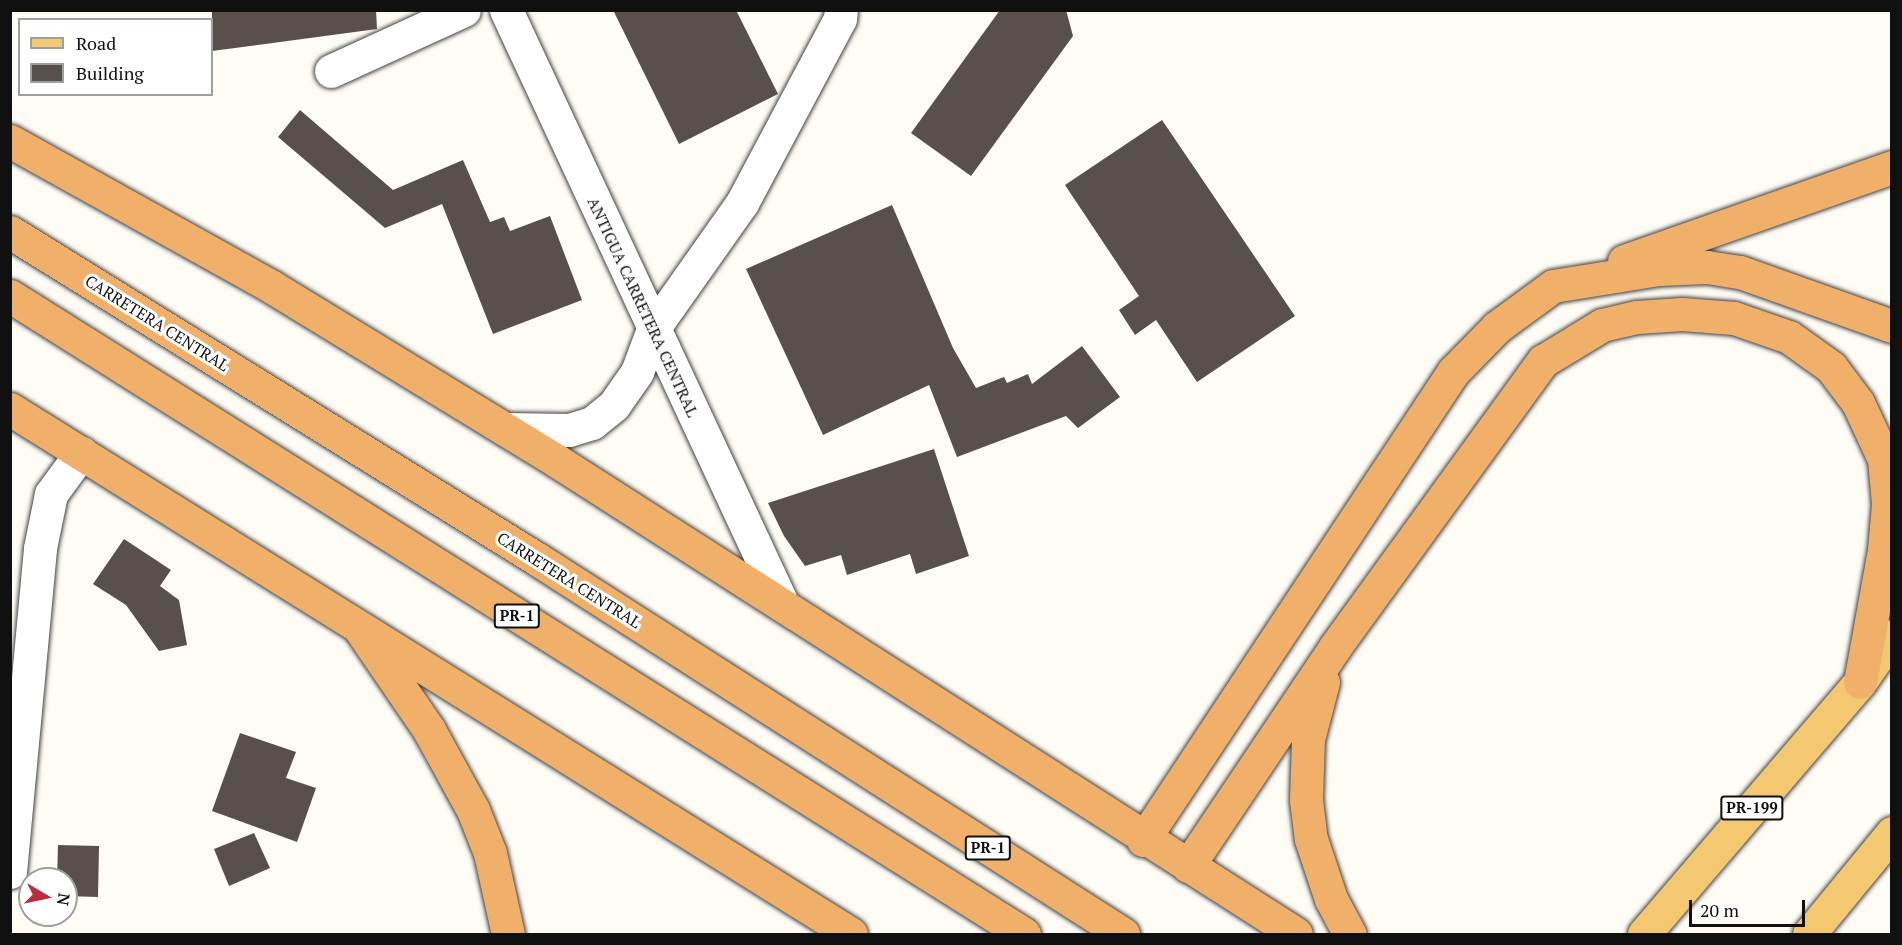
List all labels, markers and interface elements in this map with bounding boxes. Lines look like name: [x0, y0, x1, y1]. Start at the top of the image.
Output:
legend: [18, 18, 213, 96]
text: Road: [76, 31, 116, 55]
text: Building: [76, 61, 144, 85]
street label: ANTIGUA CARRETERA CENTRAL: [583, 194, 703, 420]
street label: CARRETERA CENTRAL: [82, 271, 232, 375]
street label: CARRETERA CENTRAL: [494, 528, 644, 632]
road number: PR-1: [493, 604, 541, 628]
road number: PR-199: [1719, 796, 1785, 820]
road number: PR-1: [964, 836, 1012, 860]
north arrow: [18, 867, 78, 927]
scale bar: [1692, 888, 1808, 926]
text: N: [52, 892, 76, 907]
text: 20 m: [1700, 898, 1739, 922]

